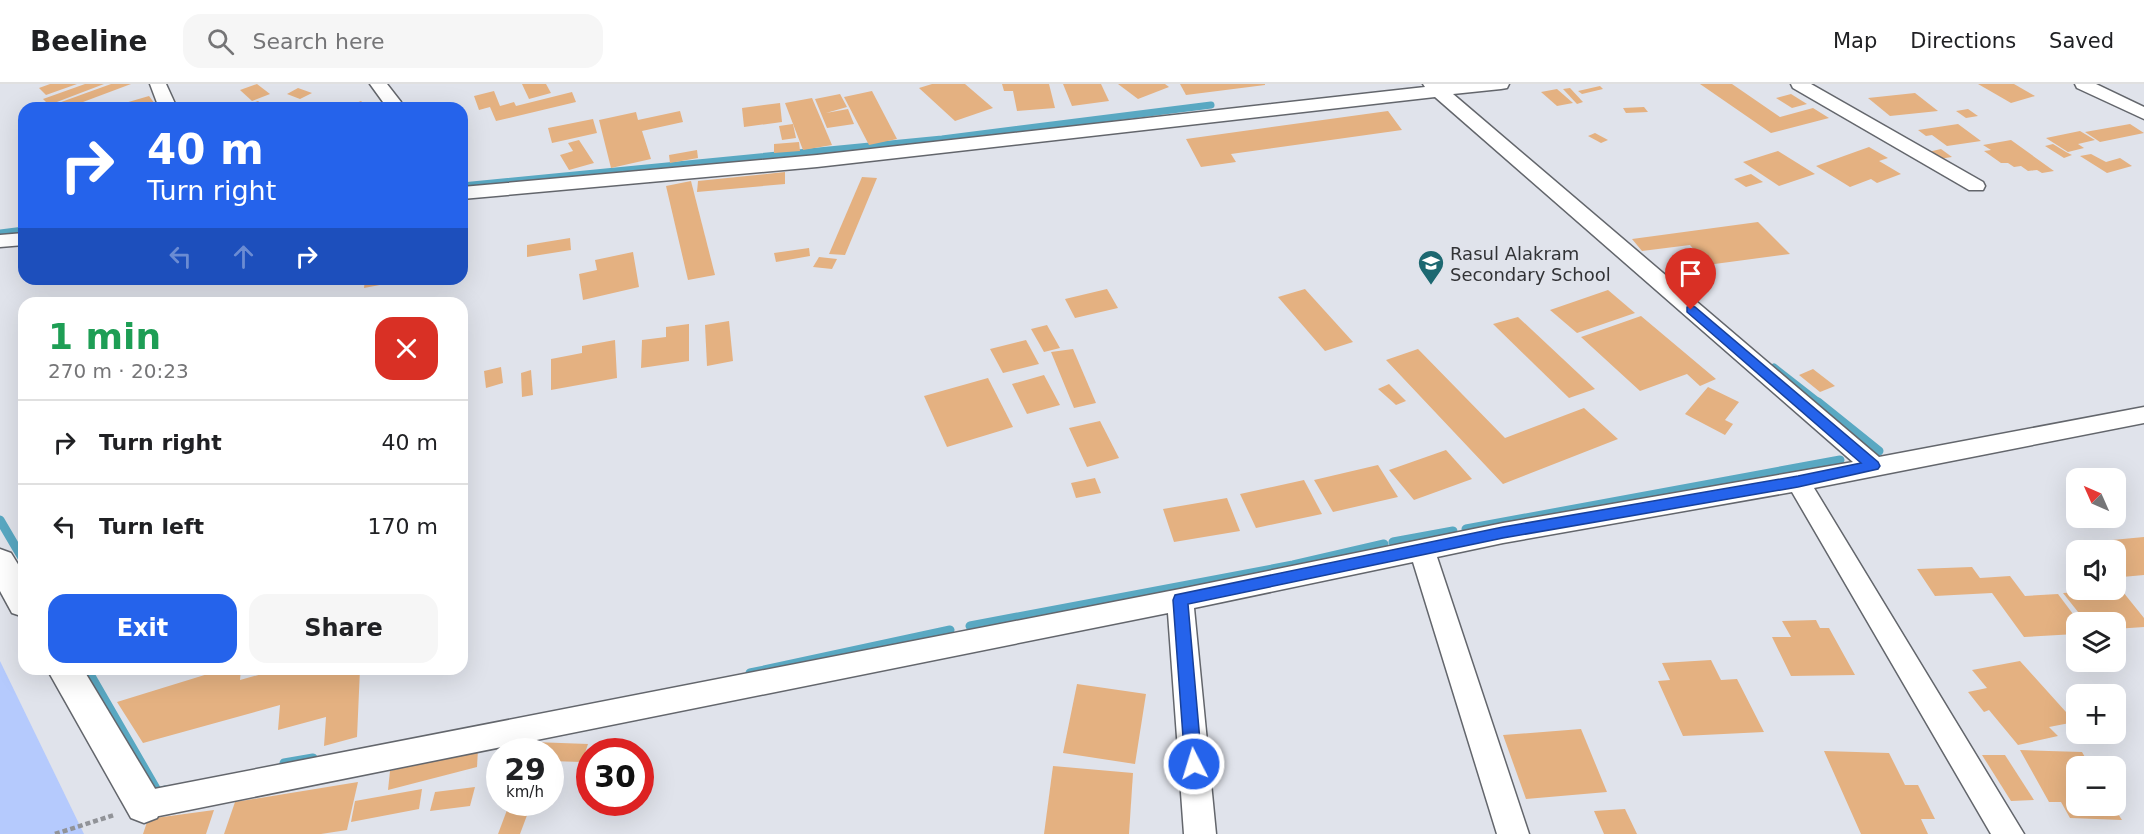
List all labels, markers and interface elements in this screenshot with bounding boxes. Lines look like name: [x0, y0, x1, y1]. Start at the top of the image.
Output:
search box: [183, 14, 603, 68]
text: Beeline: [30, 25, 147, 58]
icon: search: [204, 25, 237, 58]
text: Search here: [252, 29, 385, 54]
text: Map: [1833, 29, 1877, 53]
text: Directions: [1910, 29, 2016, 53]
text: Saved: [2049, 29, 2114, 53]
text: 40 m: [147, 125, 264, 174]
icon: right: [48, 126, 126, 204]
text: Turn right: [147, 175, 276, 206]
icon: left: [164, 240, 197, 273]
icon: ahead: [227, 240, 260, 273]
icon: right: [290, 240, 323, 273]
place label: Rasul Alakram Secondary School: [1450, 243, 1611, 285]
school or university icon: Rasul Alakram Secondary School: [1416, 248, 1446, 286]
pin: [1665, 248, 1716, 310]
icon: arrive: [1674, 257, 1707, 290]
text: 1 min: [48, 316, 161, 357]
button: close: [375, 317, 438, 380]
text: 270 m · 20:23: [48, 359, 189, 383]
icon: right: [48, 426, 81, 459]
text: Turn right: [99, 430, 222, 455]
text: 40 m: [382, 430, 438, 455]
north arrow: [2066, 468, 2126, 528]
map controls: [2066, 468, 2126, 816]
icon: left: [48, 510, 81, 543]
text: Turn left: [99, 514, 204, 539]
text: 170 m: [368, 514, 438, 539]
button: sound: [2066, 540, 2126, 600]
button: Exit: [48, 594, 237, 663]
button: Share: [249, 594, 438, 663]
button: layers: [2066, 612, 2126, 672]
button: +: [2066, 684, 2126, 744]
position arrow: [1162, 732, 1226, 796]
speed limit sign: 30: [576, 738, 654, 816]
text: 29: [504, 752, 546, 787]
button: −: [2066, 756, 2126, 816]
text: km/h: [506, 783, 544, 801]

